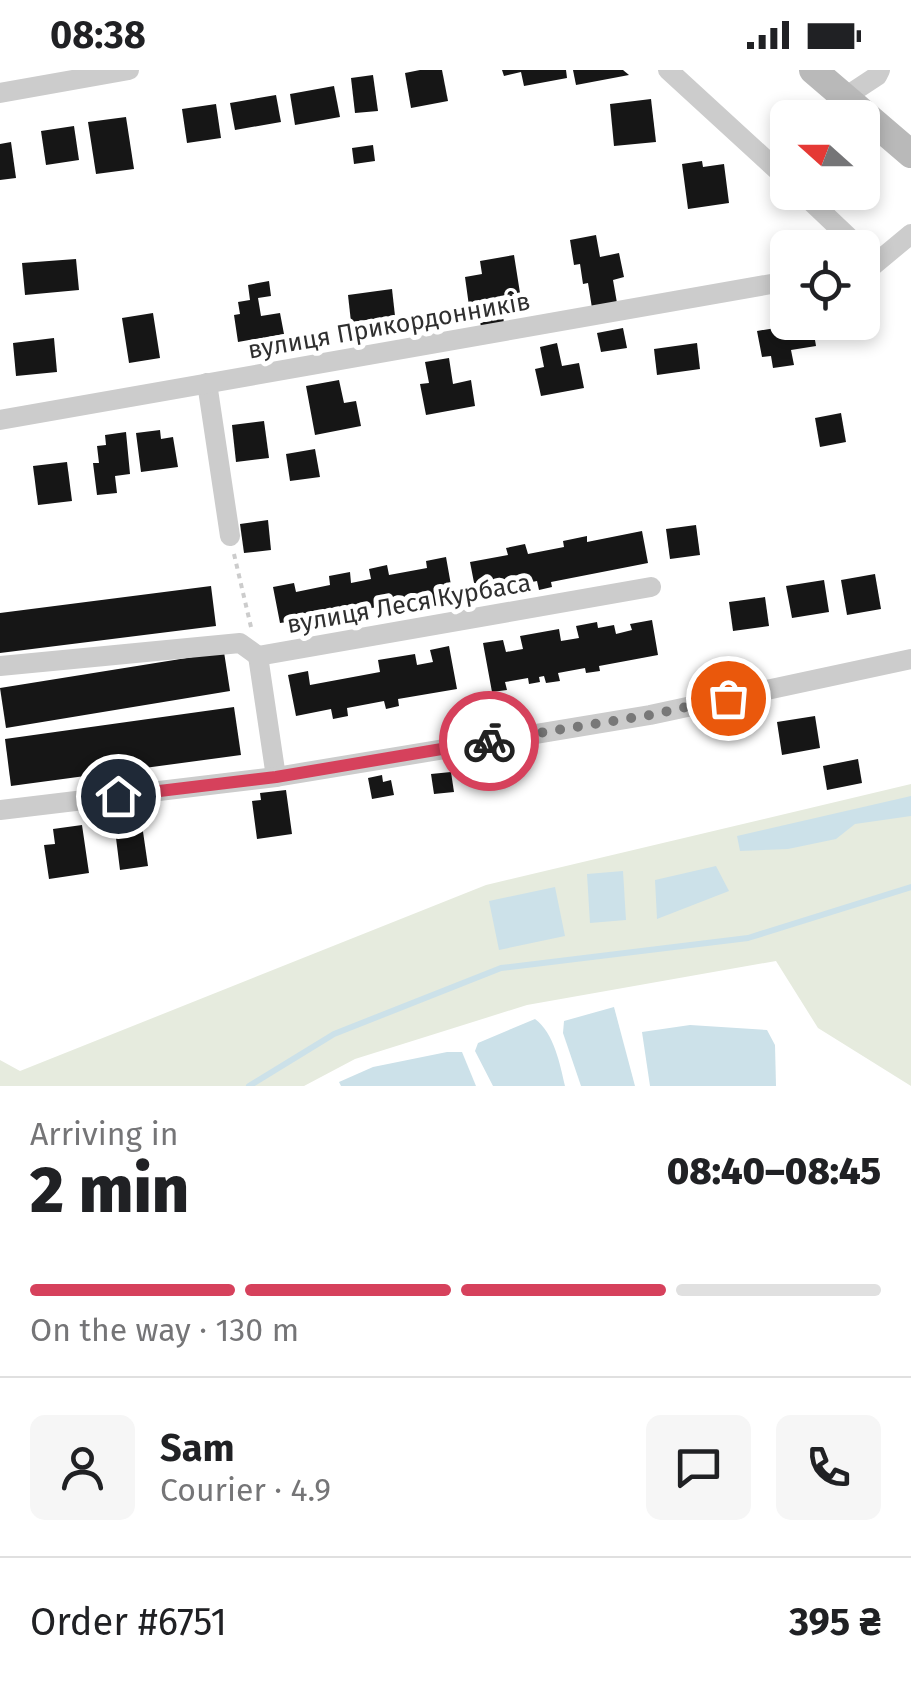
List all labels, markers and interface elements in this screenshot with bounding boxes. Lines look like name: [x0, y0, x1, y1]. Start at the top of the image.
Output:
text: 08:38: [50, 12, 146, 58]
north arrow: [770, 100, 880, 210]
map controls: [770, 100, 880, 340]
button: locate: [770, 230, 880, 340]
street label: вулиця Прикордонників: [245, 286, 533, 366]
street label: вулиця Леся Курбаса: [285, 568, 533, 640]
pin: [686, 656, 771, 741]
icon: bag: [701, 671, 756, 726]
courier: [439, 691, 539, 791]
icon: bike: [462, 714, 517, 769]
pin: [76, 754, 161, 839]
icon: home: [91, 769, 146, 824]
text: Arriving in: [30, 1115, 178, 1153]
text: 08:40–08:45: [667, 1148, 881, 1194]
text: 2 min: [30, 1151, 189, 1229]
text: On the way · 130 m: [30, 1311, 299, 1349]
button: person: [30, 1415, 135, 1520]
button: chat: [646, 1415, 751, 1520]
button: phone: [776, 1415, 881, 1520]
text: Sam: [160, 1425, 235, 1471]
text: Courier · 4.9: [160, 1471, 331, 1509]
text: Order #6751: [30, 1599, 227, 1645]
text: 395 ₴: [789, 1599, 881, 1645]

